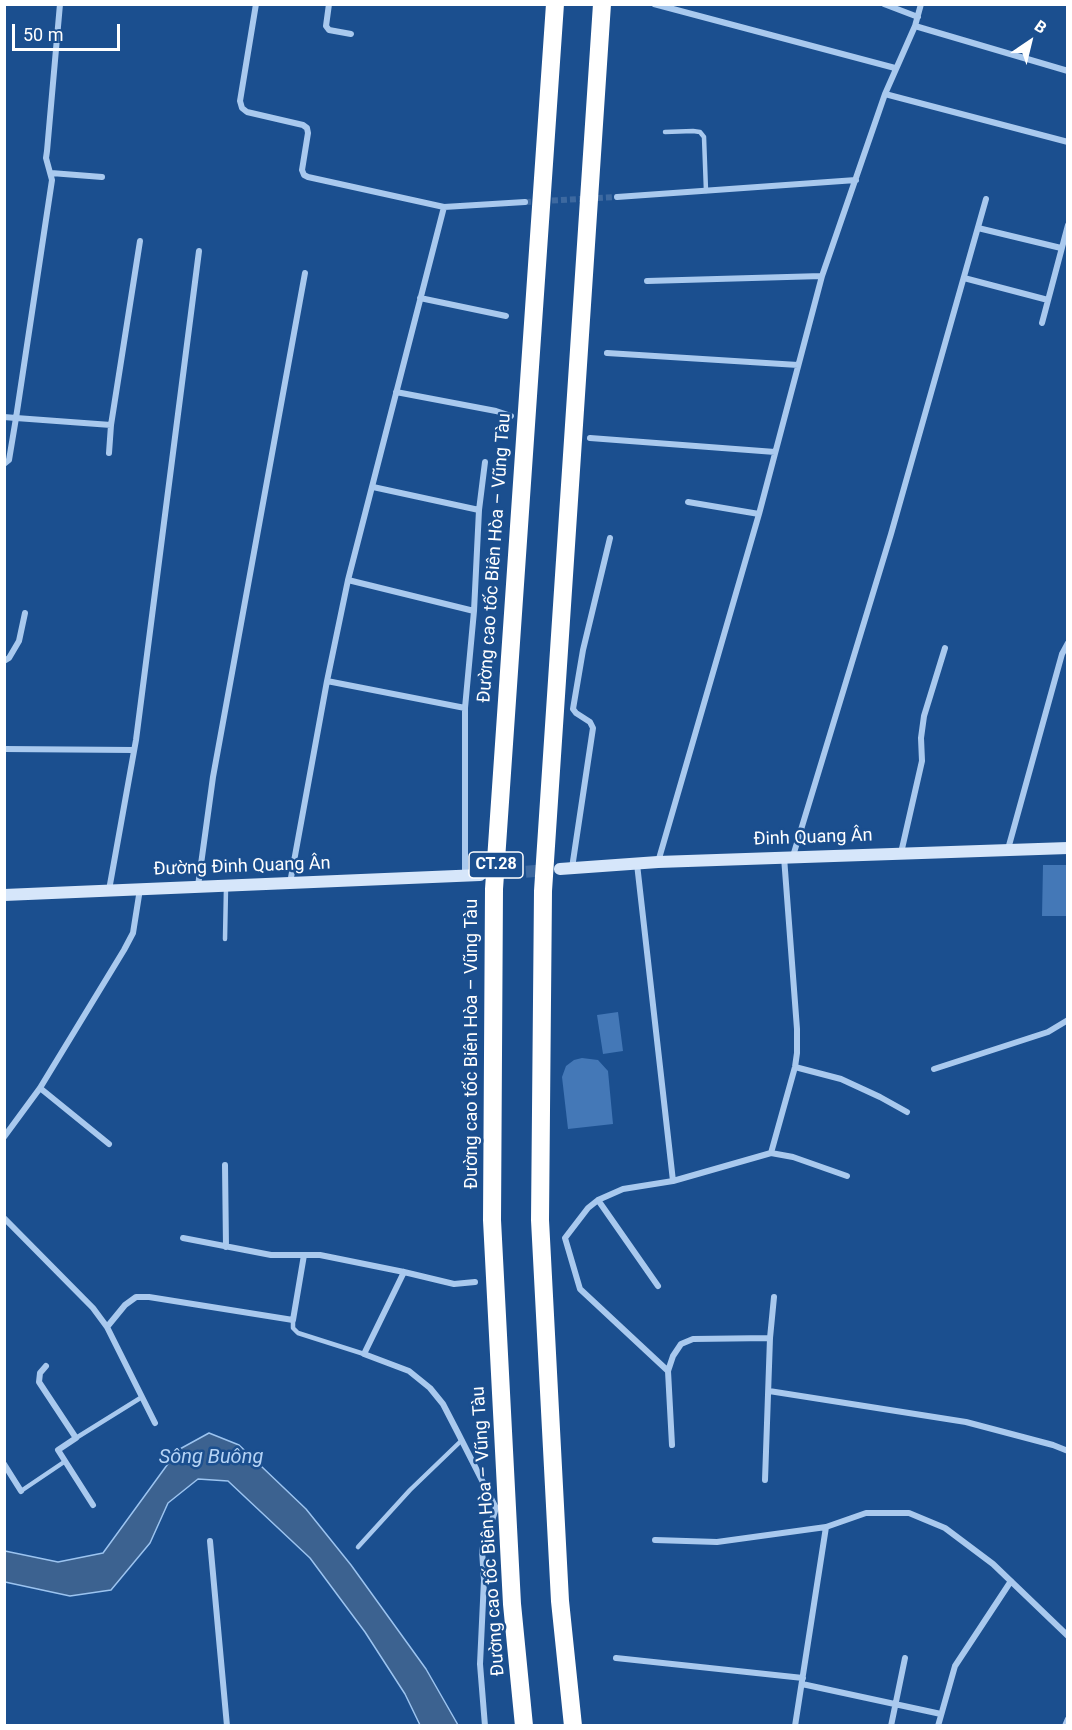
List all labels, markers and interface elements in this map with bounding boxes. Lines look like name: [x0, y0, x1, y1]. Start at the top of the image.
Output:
scale bar: [15, 12, 123, 50]
north arrow: [1000, 12, 1060, 72]
text: B: [1031, 16, 1050, 38]
text: 50 m: [23, 24, 63, 45]
street label: Đường cao tốc Biên Hòa – Vũng Tàu: [474, 413, 516, 703]
street label: Đinh Quang Ân: [753, 825, 873, 851]
road number: CT.28: [469, 852, 523, 878]
street label: Đường Đinh Quang Ân: [153, 853, 331, 881]
street label: Đường cao tốc Biên Hòa – Vũng Tàu: [461, 899, 483, 1189]
street label: Đường cao tốc Biên Hòa – Vũng Tàu: [468, 1386, 510, 1676]
water label: Sông Buông: [159, 1446, 263, 1470]

